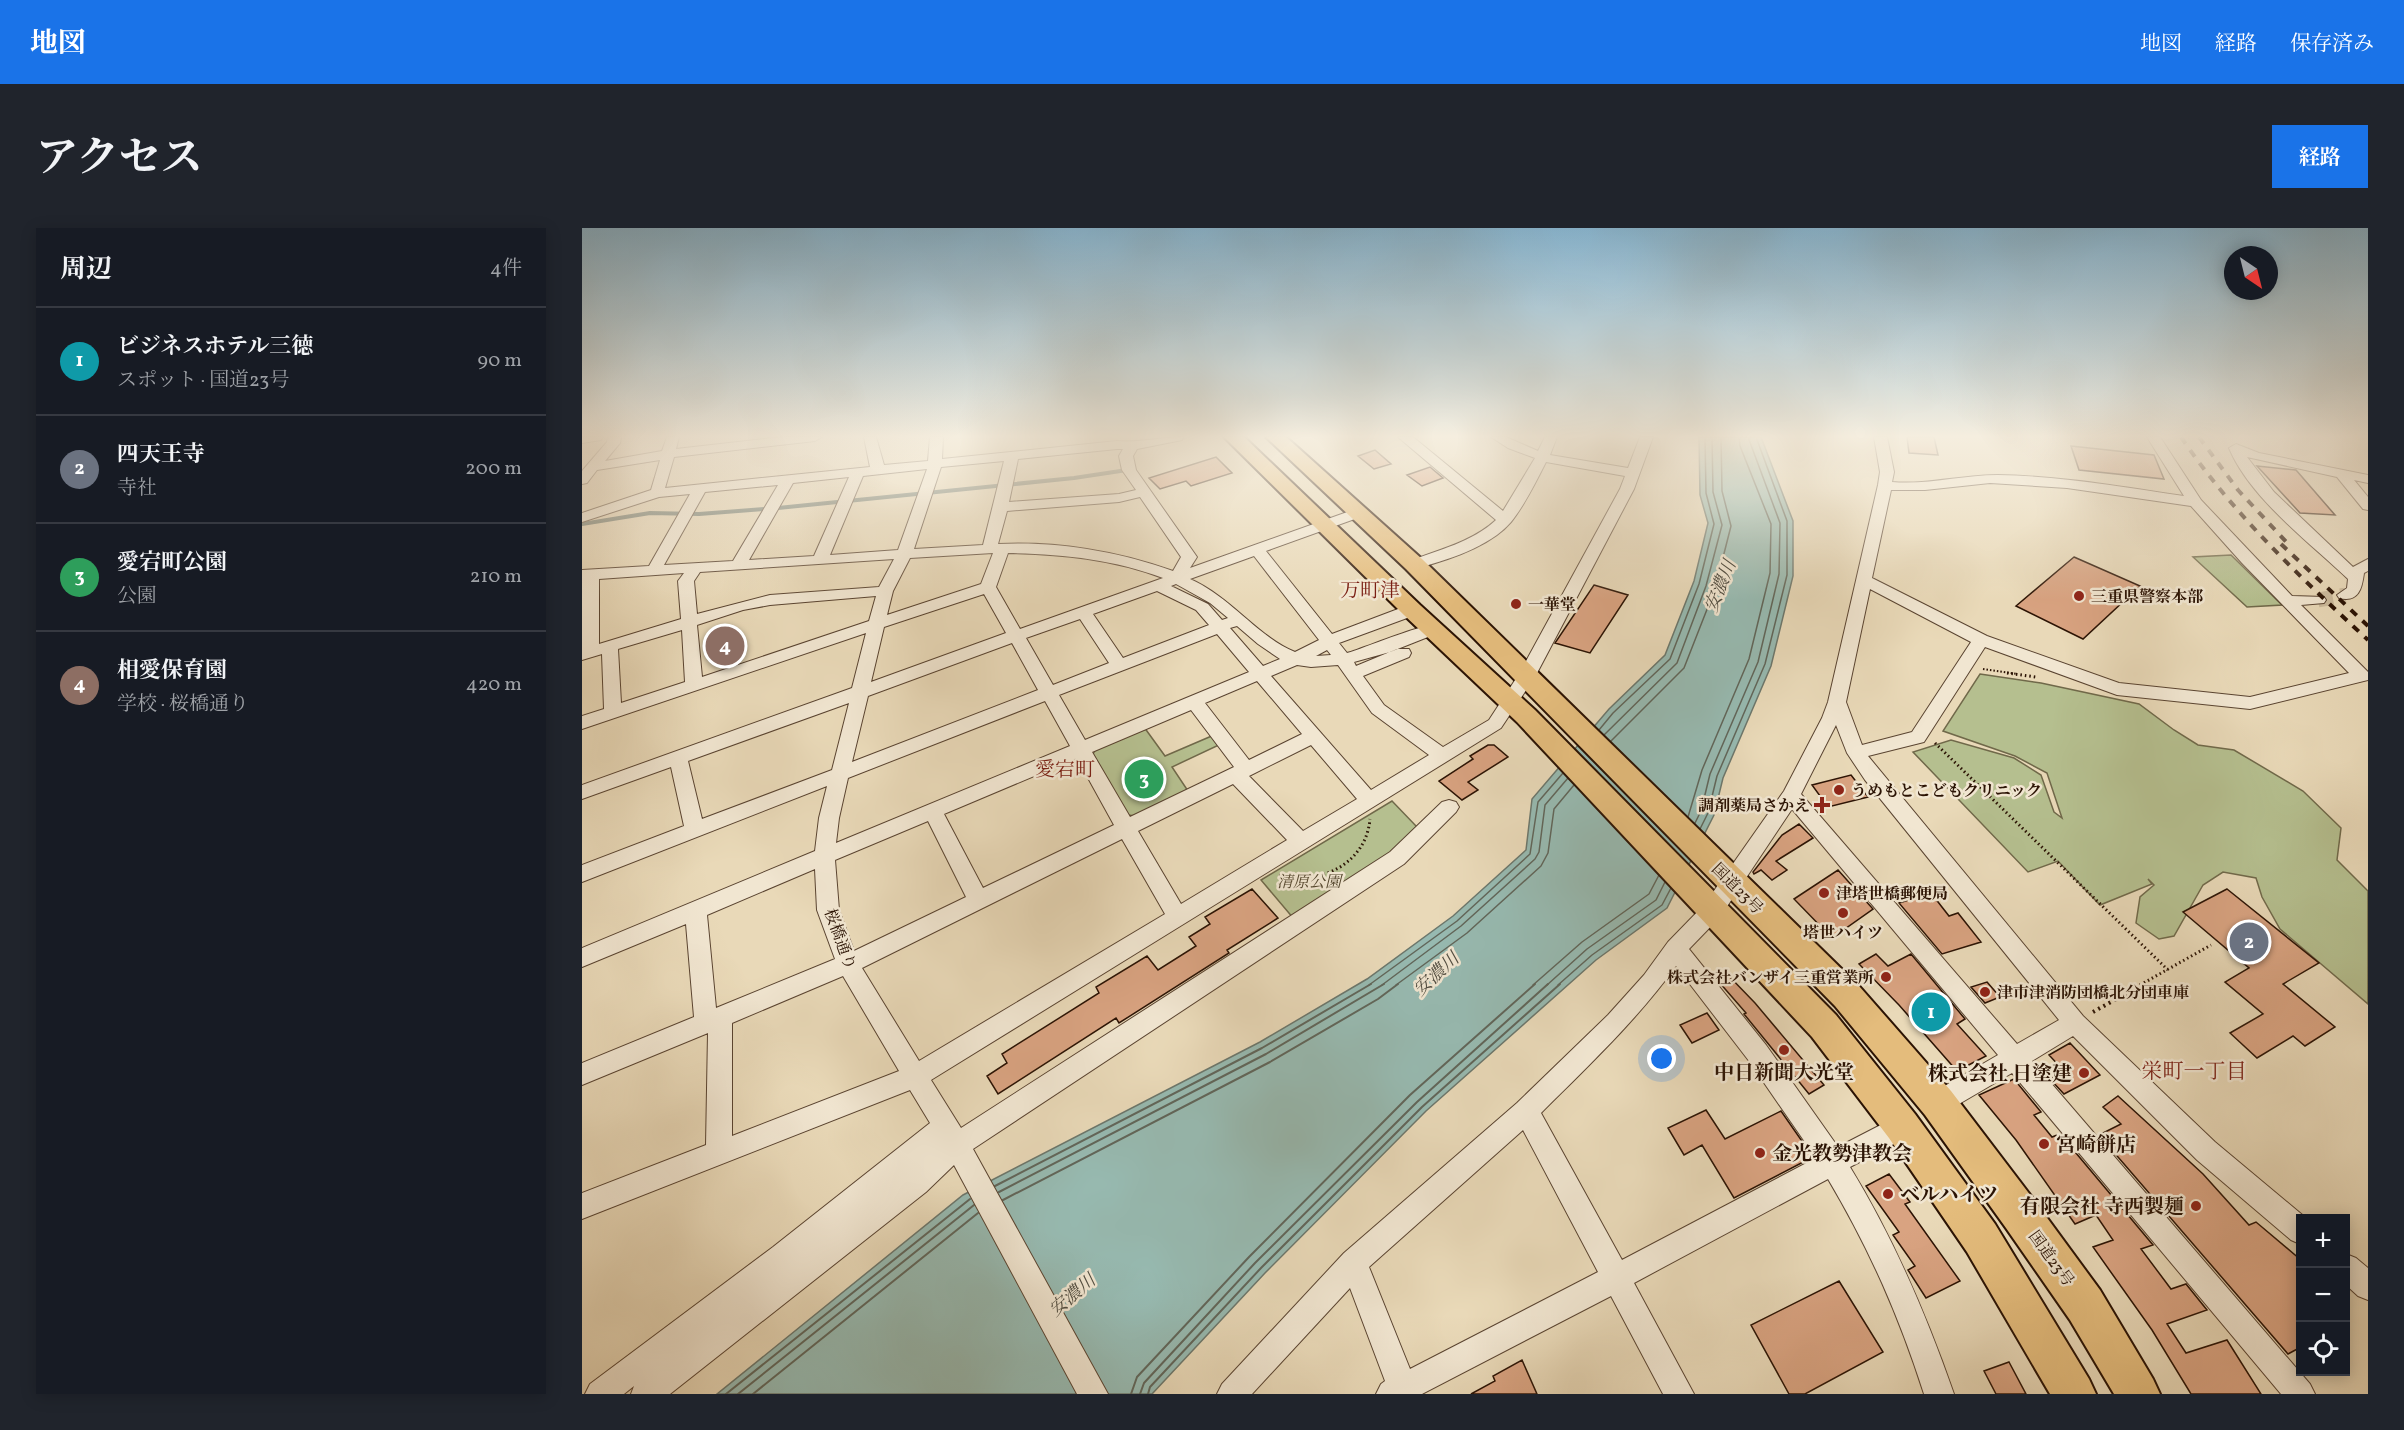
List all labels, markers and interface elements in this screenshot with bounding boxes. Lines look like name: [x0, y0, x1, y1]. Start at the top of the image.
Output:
text: 地図: [30, 25, 86, 64]
text: 地図: [2140, 30, 2182, 59]
text: 経路: [2215, 30, 2257, 59]
text: 保存済み: [2290, 30, 2374, 59]
button: 経路: [2272, 125, 2368, 188]
text: アクセス: [36, 131, 203, 190]
north arrow: [2224, 246, 2278, 300]
text: 周辺: [60, 252, 112, 288]
text: 4件: [490, 255, 522, 283]
text: ビジネスホテル三徳: [117, 332, 313, 363]
text: 1: [75, 347, 84, 375]
text: 90 m: [478, 347, 522, 375]
text: スポット · 国道23号: [117, 367, 289, 395]
text: 四天王寺: [117, 440, 205, 471]
text: 2: [74, 455, 85, 483]
text: 200 m: [465, 455, 522, 483]
text: 寺社: [117, 475, 157, 503]
text: 愛宕町公園: [117, 548, 227, 579]
water label: 安濃川: [1700, 555, 1744, 616]
text: 3: [74, 563, 85, 591]
text: 210 m: [470, 563, 522, 591]
district label: 万町津: [1340, 578, 1400, 606]
text: 公園: [117, 583, 157, 611]
place label: 三重県警察本部: [2091, 587, 2204, 609]
marker: 三重県警察本部: [2072, 589, 2086, 603]
place label: 一華堂: [1528, 595, 1576, 617]
marker: 一華堂: [1509, 597, 1523, 611]
pin: 4: [706, 624, 744, 668]
text: 相愛保育園: [117, 656, 227, 687]
text: 4: [73, 671, 86, 699]
text: 420 m: [466, 671, 522, 699]
text: 学校 · 桜橋通り: [117, 691, 249, 719]
pin: 3: [1124, 756, 1164, 802]
district label: 愛宕町: [1035, 757, 1095, 785]
place label: うめもとこどもクリニック: [1851, 781, 2042, 803]
marker: うめもとこどもクリニック: [1832, 783, 1846, 797]
place label: 調剤薬局さかえ: [1698, 796, 1810, 818]
marker: 調剤薬局さかえ: [1815, 798, 1829, 812]
street label: 国道23号: [1706, 859, 1767, 920]
park label: 清原公園: [1277, 872, 1344, 894]
place label: 津塔世橋郵便局: [1836, 884, 1948, 906]
marker: 津塔世橋郵便局: [1817, 886, 1831, 900]
street label: 桜橋通り: [818, 906, 860, 974]
marker: 塔世ハイツ: [1836, 906, 1850, 920]
pin: 2: [2230, 920, 2268, 964]
place label: 塔世ハイツ: [1803, 923, 1883, 945]
water label: 安濃川: [1409, 946, 1467, 1003]
place label: 株式会社バンザイ三重営業所: [1667, 968, 1874, 990]
marker: 株式会社バンザイ三重営業所: [1879, 970, 1893, 984]
place label: 津市津消防団橋北分団車庫: [1997, 983, 2189, 1005]
marker: 津市津消防団橋北分団車庫: [1978, 985, 1992, 999]
pin: 1: [1912, 990, 1950, 1034]
marker: 中日新聞大光堂: [1777, 1043, 1791, 1057]
your location: [1647, 1044, 1676, 1073]
district label: 栄町一丁目: [2142, 1058, 2247, 1087]
place label: 中日新聞大光堂: [1714, 1060, 1854, 1088]
place label: 株式会社 日塗建: [1928, 1061, 2072, 1089]
marker: 株式会社 日塗建: [2077, 1066, 2091, 1080]
place label: 宮崎餅店: [2056, 1132, 2136, 1160]
marker: 宮崎餅店: [2037, 1137, 2051, 1151]
place label: 金光教勢津教会: [1772, 1141, 1912, 1169]
marker: 金光教勢津教会: [1753, 1146, 1767, 1160]
place label: ベルハイツ: [1900, 1182, 1999, 1210]
marker: ベルハイツ: [1881, 1187, 1895, 1201]
place label: 有限会社 寺西製麺: [2020, 1194, 2184, 1222]
marker: 有限会社 寺西製麺: [2189, 1199, 2203, 1213]
map controls: [2296, 1214, 2350, 1376]
button: +: [2296, 1214, 2350, 1268]
street label: 国道23号: [2023, 1227, 2078, 1292]
water label: 安濃川: [1044, 1268, 1103, 1323]
button: −: [2296, 1268, 2350, 1322]
button: locate: [2296, 1322, 2350, 1376]

